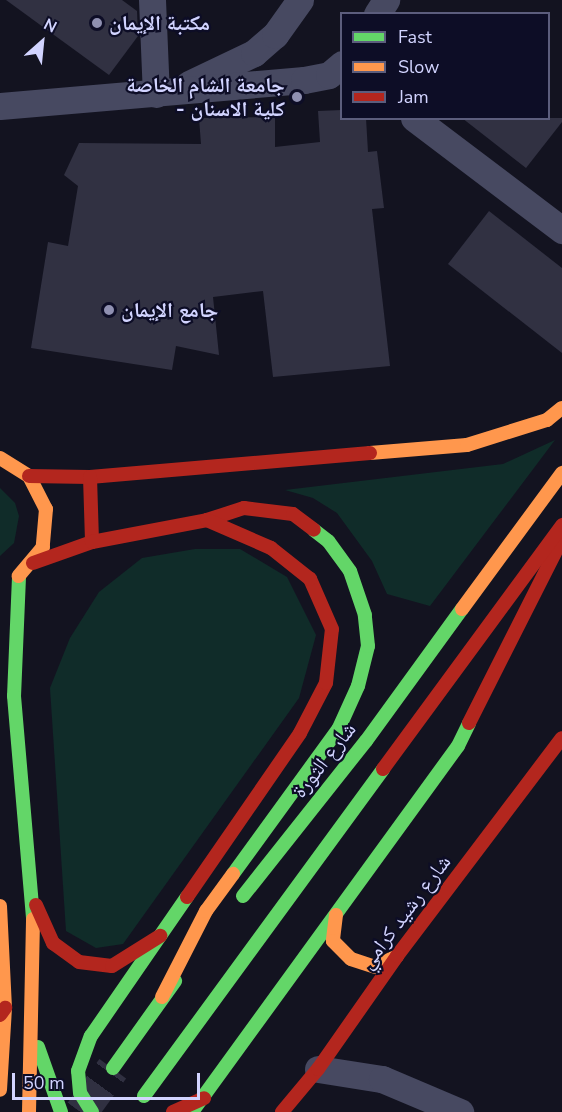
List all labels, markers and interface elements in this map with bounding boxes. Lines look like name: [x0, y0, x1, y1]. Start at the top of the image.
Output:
place label: مكتبة الإيمان: [109, 10, 210, 36]
north arrow: [12, 12, 72, 72]
legend: [340, 12, 550, 120]
text: N: [40, 13, 60, 38]
marker: مكتبة الإيمان: [90, 16, 104, 30]
text: Fast: [398, 25, 432, 49]
text: Slow: [398, 55, 439, 79]
place label: جامعة الشام الخاصة - كلية الاسنان: [126, 72, 285, 122]
text: Jam: [398, 85, 429, 109]
marker: جامعة الشام الخاصة - كلية الاسنان: [290, 90, 304, 104]
place label: جامع الإيمان: [121, 297, 218, 323]
marker: جامع الإيمان: [102, 303, 116, 317]
street label: شارع الثورة: [287, 717, 361, 803]
street label: شارع رشيد كرامي: [354, 850, 456, 974]
scale bar: [15, 1061, 202, 1099]
text: 50 m: [23, 1071, 65, 1095]

